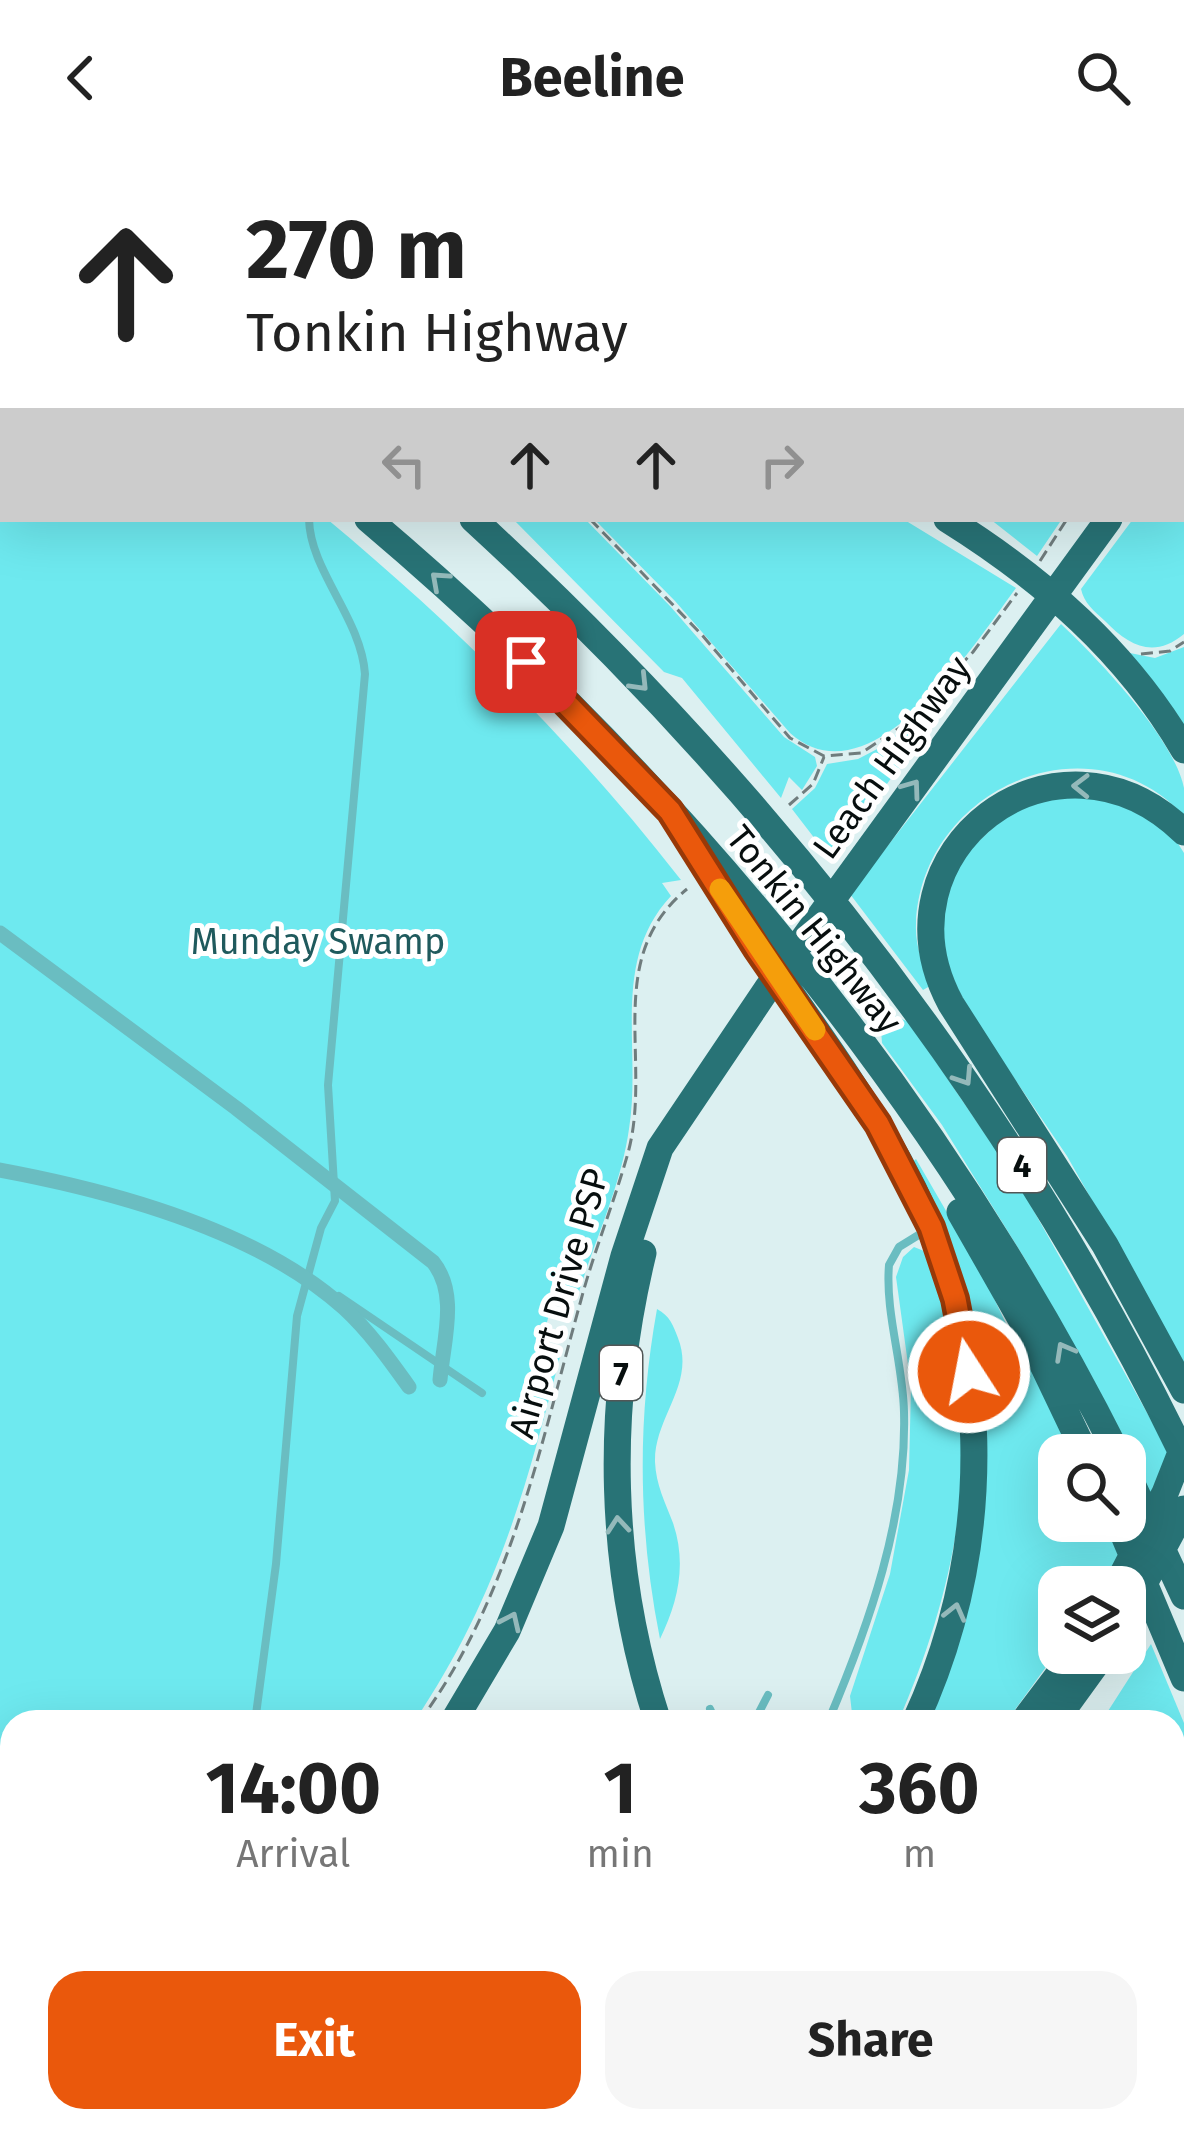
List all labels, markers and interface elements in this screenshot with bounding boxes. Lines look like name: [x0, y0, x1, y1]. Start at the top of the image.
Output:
icon: back: [48, 45, 114, 111]
icon: search: [1070, 45, 1136, 111]
text: Beeline: [499, 46, 685, 110]
text: 270 m: [246, 199, 467, 300]
icon: ahead: [48, 204, 204, 360]
text: Tonkin Highway: [246, 301, 628, 365]
icon: left: [371, 432, 437, 498]
icon: ahead: [497, 432, 563, 498]
icon: ahead: [623, 432, 689, 498]
icon: right: [749, 432, 815, 498]
one-way arrow: [431, 573, 453, 594]
pin: [475, 611, 577, 713]
icon: arrive: [493, 629, 559, 695]
street label: Leach Highway: [803, 647, 980, 868]
one-way arrow: [626, 669, 648, 691]
one-way arrow: [1071, 773, 1090, 799]
one-way arrow: [898, 780, 920, 801]
street label: Tonkin Highway: [717, 817, 912, 1043]
park label: Munday Swamp: [191, 920, 445, 964]
one-way arrow: [949, 1064, 971, 1086]
road number: 4: [998, 1138, 1046, 1192]
street label: Airport Drive PSP: [499, 1163, 618, 1443]
position arrow: [906, 1309, 1032, 1435]
one-way arrow: [1055, 1343, 1078, 1364]
road number: 7: [600, 1346, 642, 1400]
map controls: [1038, 1434, 1146, 1674]
button: search: [1038, 1434, 1146, 1542]
one-way arrow: [606, 1516, 632, 1535]
button: layers: [1038, 1566, 1146, 1674]
one-way arrow: [941, 1603, 966, 1623]
one-way arrow: [497, 1612, 520, 1633]
text: 14:00: [205, 1746, 381, 1832]
text: 1: [604, 1746, 637, 1832]
text: 360: [859, 1746, 980, 1832]
text: Arrival: [236, 1831, 350, 1877]
text: min: [587, 1831, 654, 1877]
text: m: [903, 1831, 936, 1877]
button: Exit: [48, 1971, 581, 2109]
button: Share: [605, 1971, 1137, 2109]

